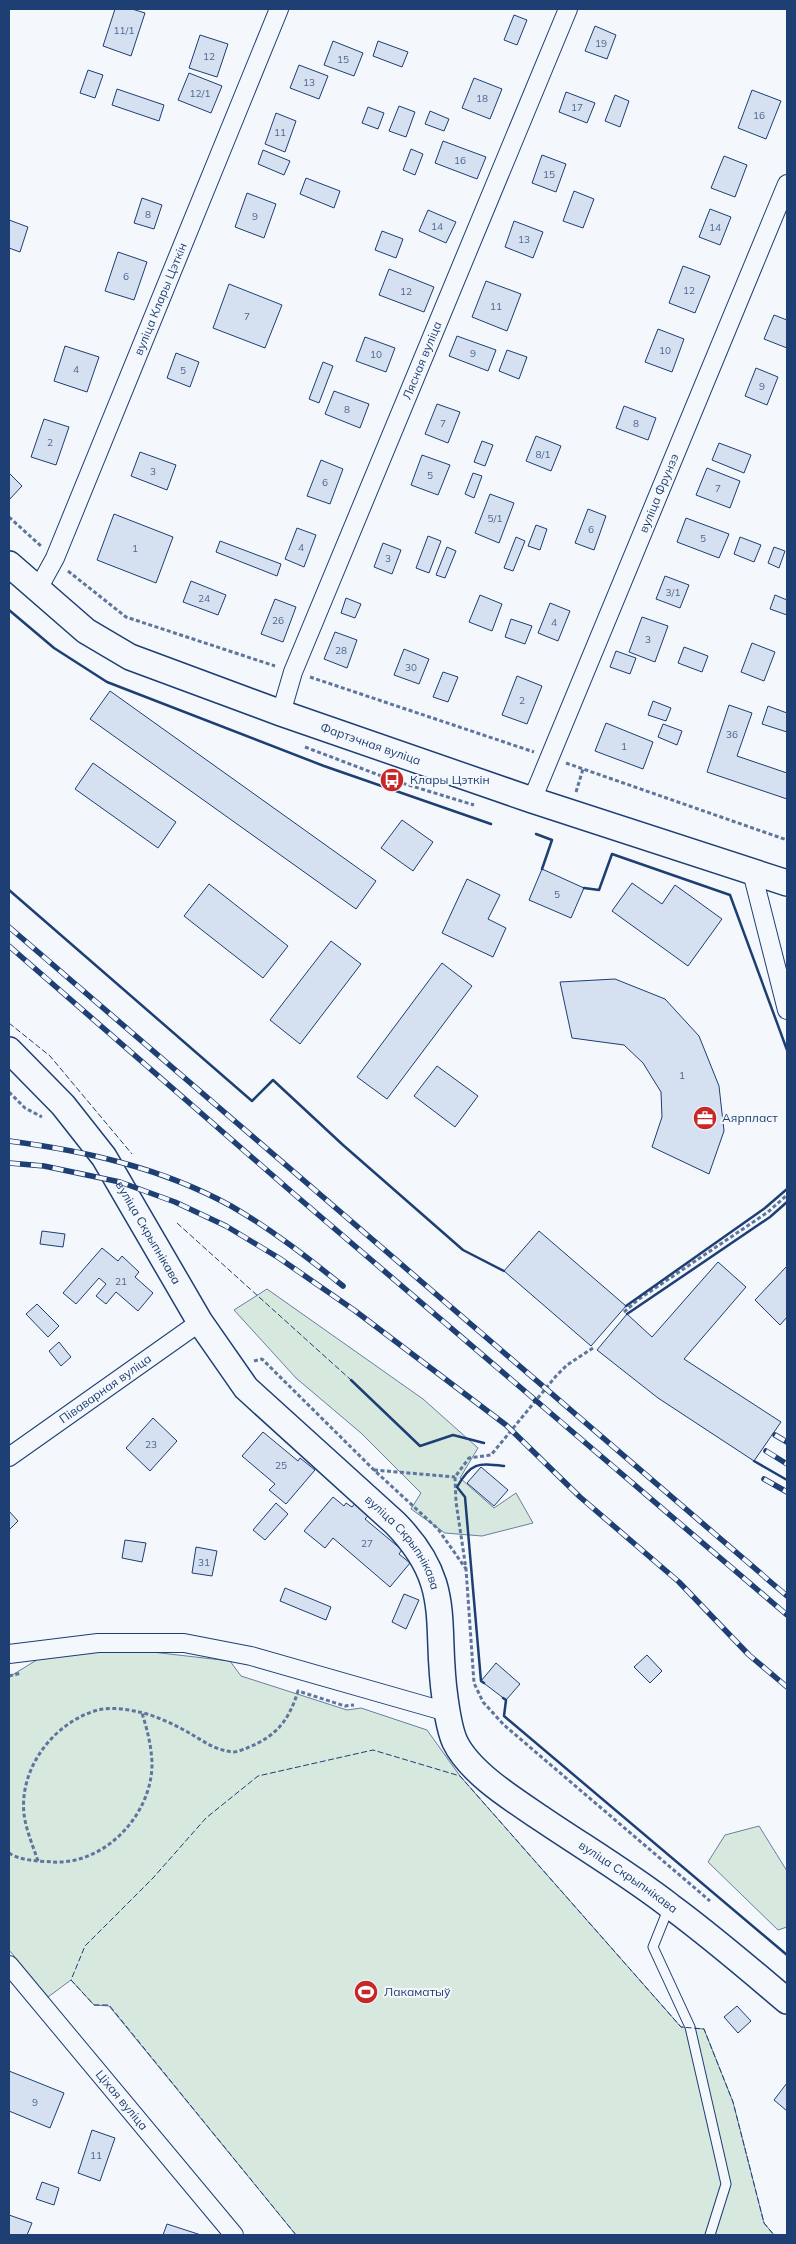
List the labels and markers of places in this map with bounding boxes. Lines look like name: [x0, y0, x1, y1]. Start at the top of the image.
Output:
bus stop icon: Клары Цэткін: [379, 767, 405, 793]
place label: Клары Цэткін: [410, 772, 490, 787]
office icon: Аярпласт: [692, 1105, 718, 1131]
place label: Аярпласт: [722, 1110, 778, 1125]
sports icon: Лакаматыў: [353, 1979, 379, 2005]
place label: Лакаматыў: [384, 1984, 451, 1999]

